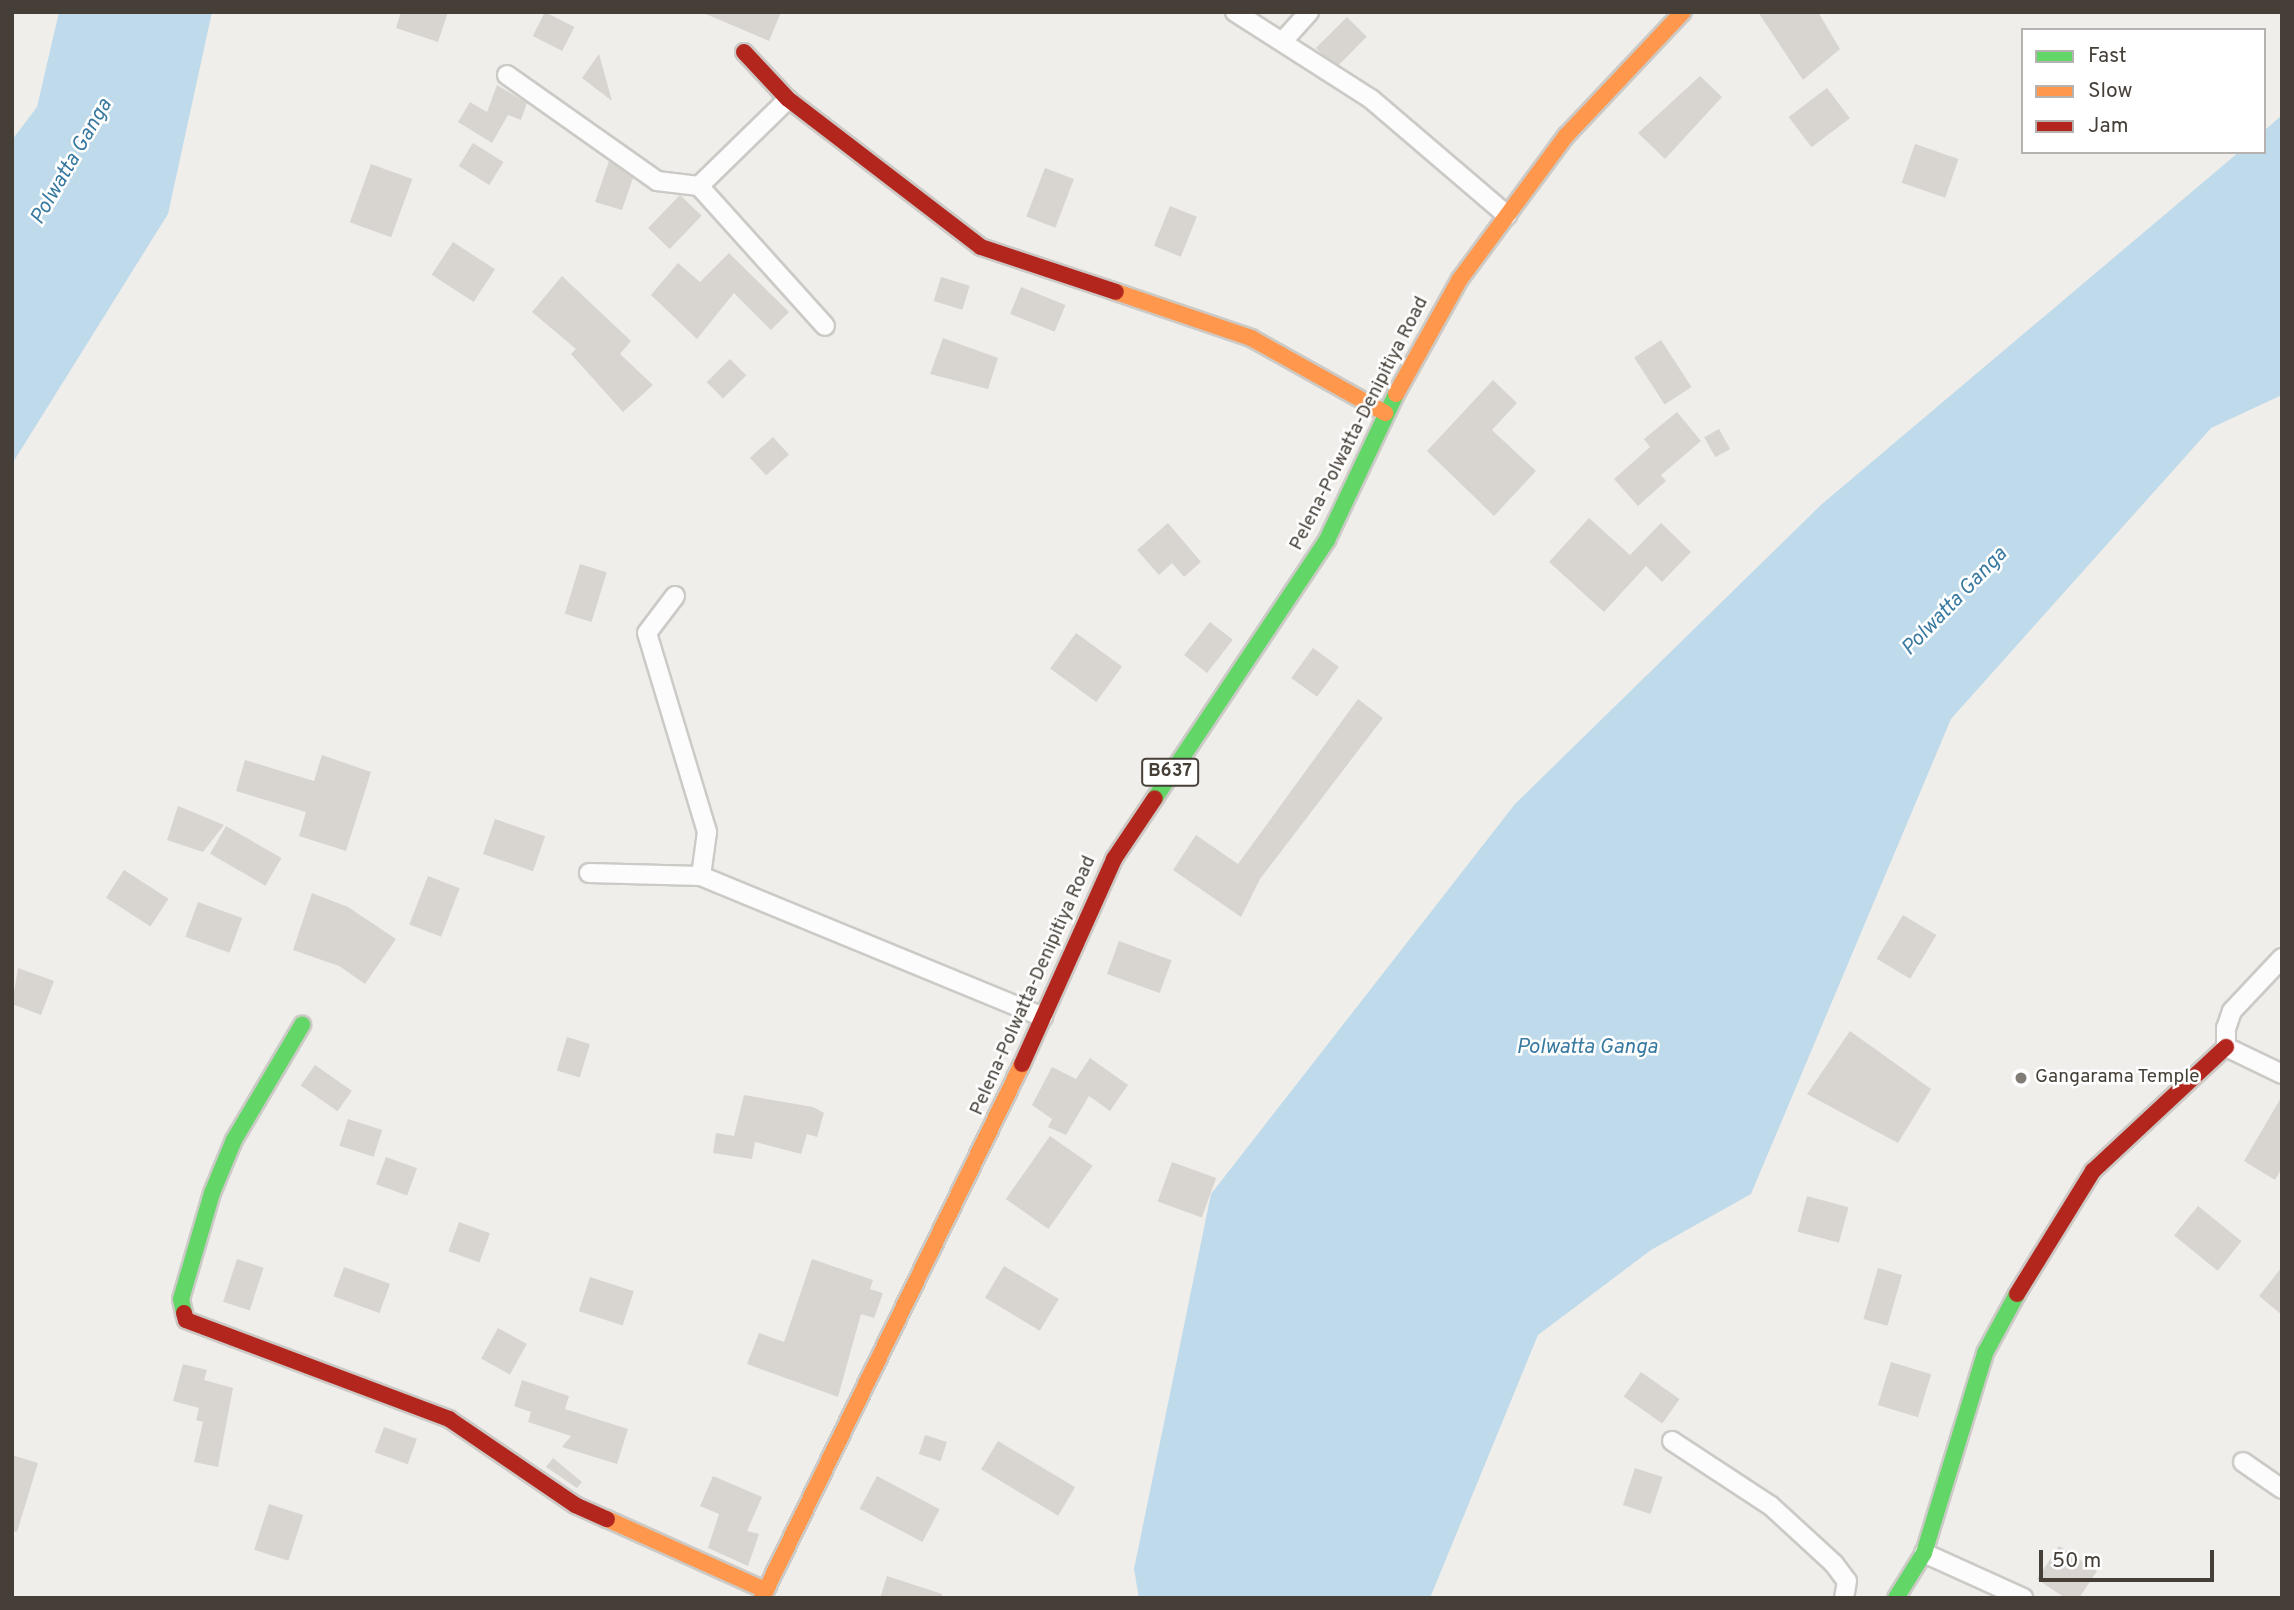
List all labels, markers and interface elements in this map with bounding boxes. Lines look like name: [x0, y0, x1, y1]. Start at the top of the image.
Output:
legend: [2021, 28, 2266, 154]
text: Fast: [2088, 43, 2127, 70]
text: Slow: [2088, 78, 2133, 105]
water label: Polwatta Ganga: [26, 95, 118, 229]
text: Jam: [2088, 113, 2129, 140]
street label: Pelena-Polwatta-Denipitiya Road: [1286, 293, 1434, 555]
water label: Polwatta Ganga: [1897, 542, 2013, 662]
road number: B637: [1140, 758, 1200, 786]
street label: Pelena-Polwatta-Denipitiya Road: [966, 853, 1102, 1119]
water label: Polwatta Ganga: [1516, 1035, 1658, 1061]
place label: Gangarama Temple: [2035, 1067, 2200, 1089]
marker: Gangarama Temple: [2013, 1070, 2029, 1086]
scale bar: [2042, 1536, 2217, 1580]
text: 50 m: [2052, 1548, 2101, 1575]

